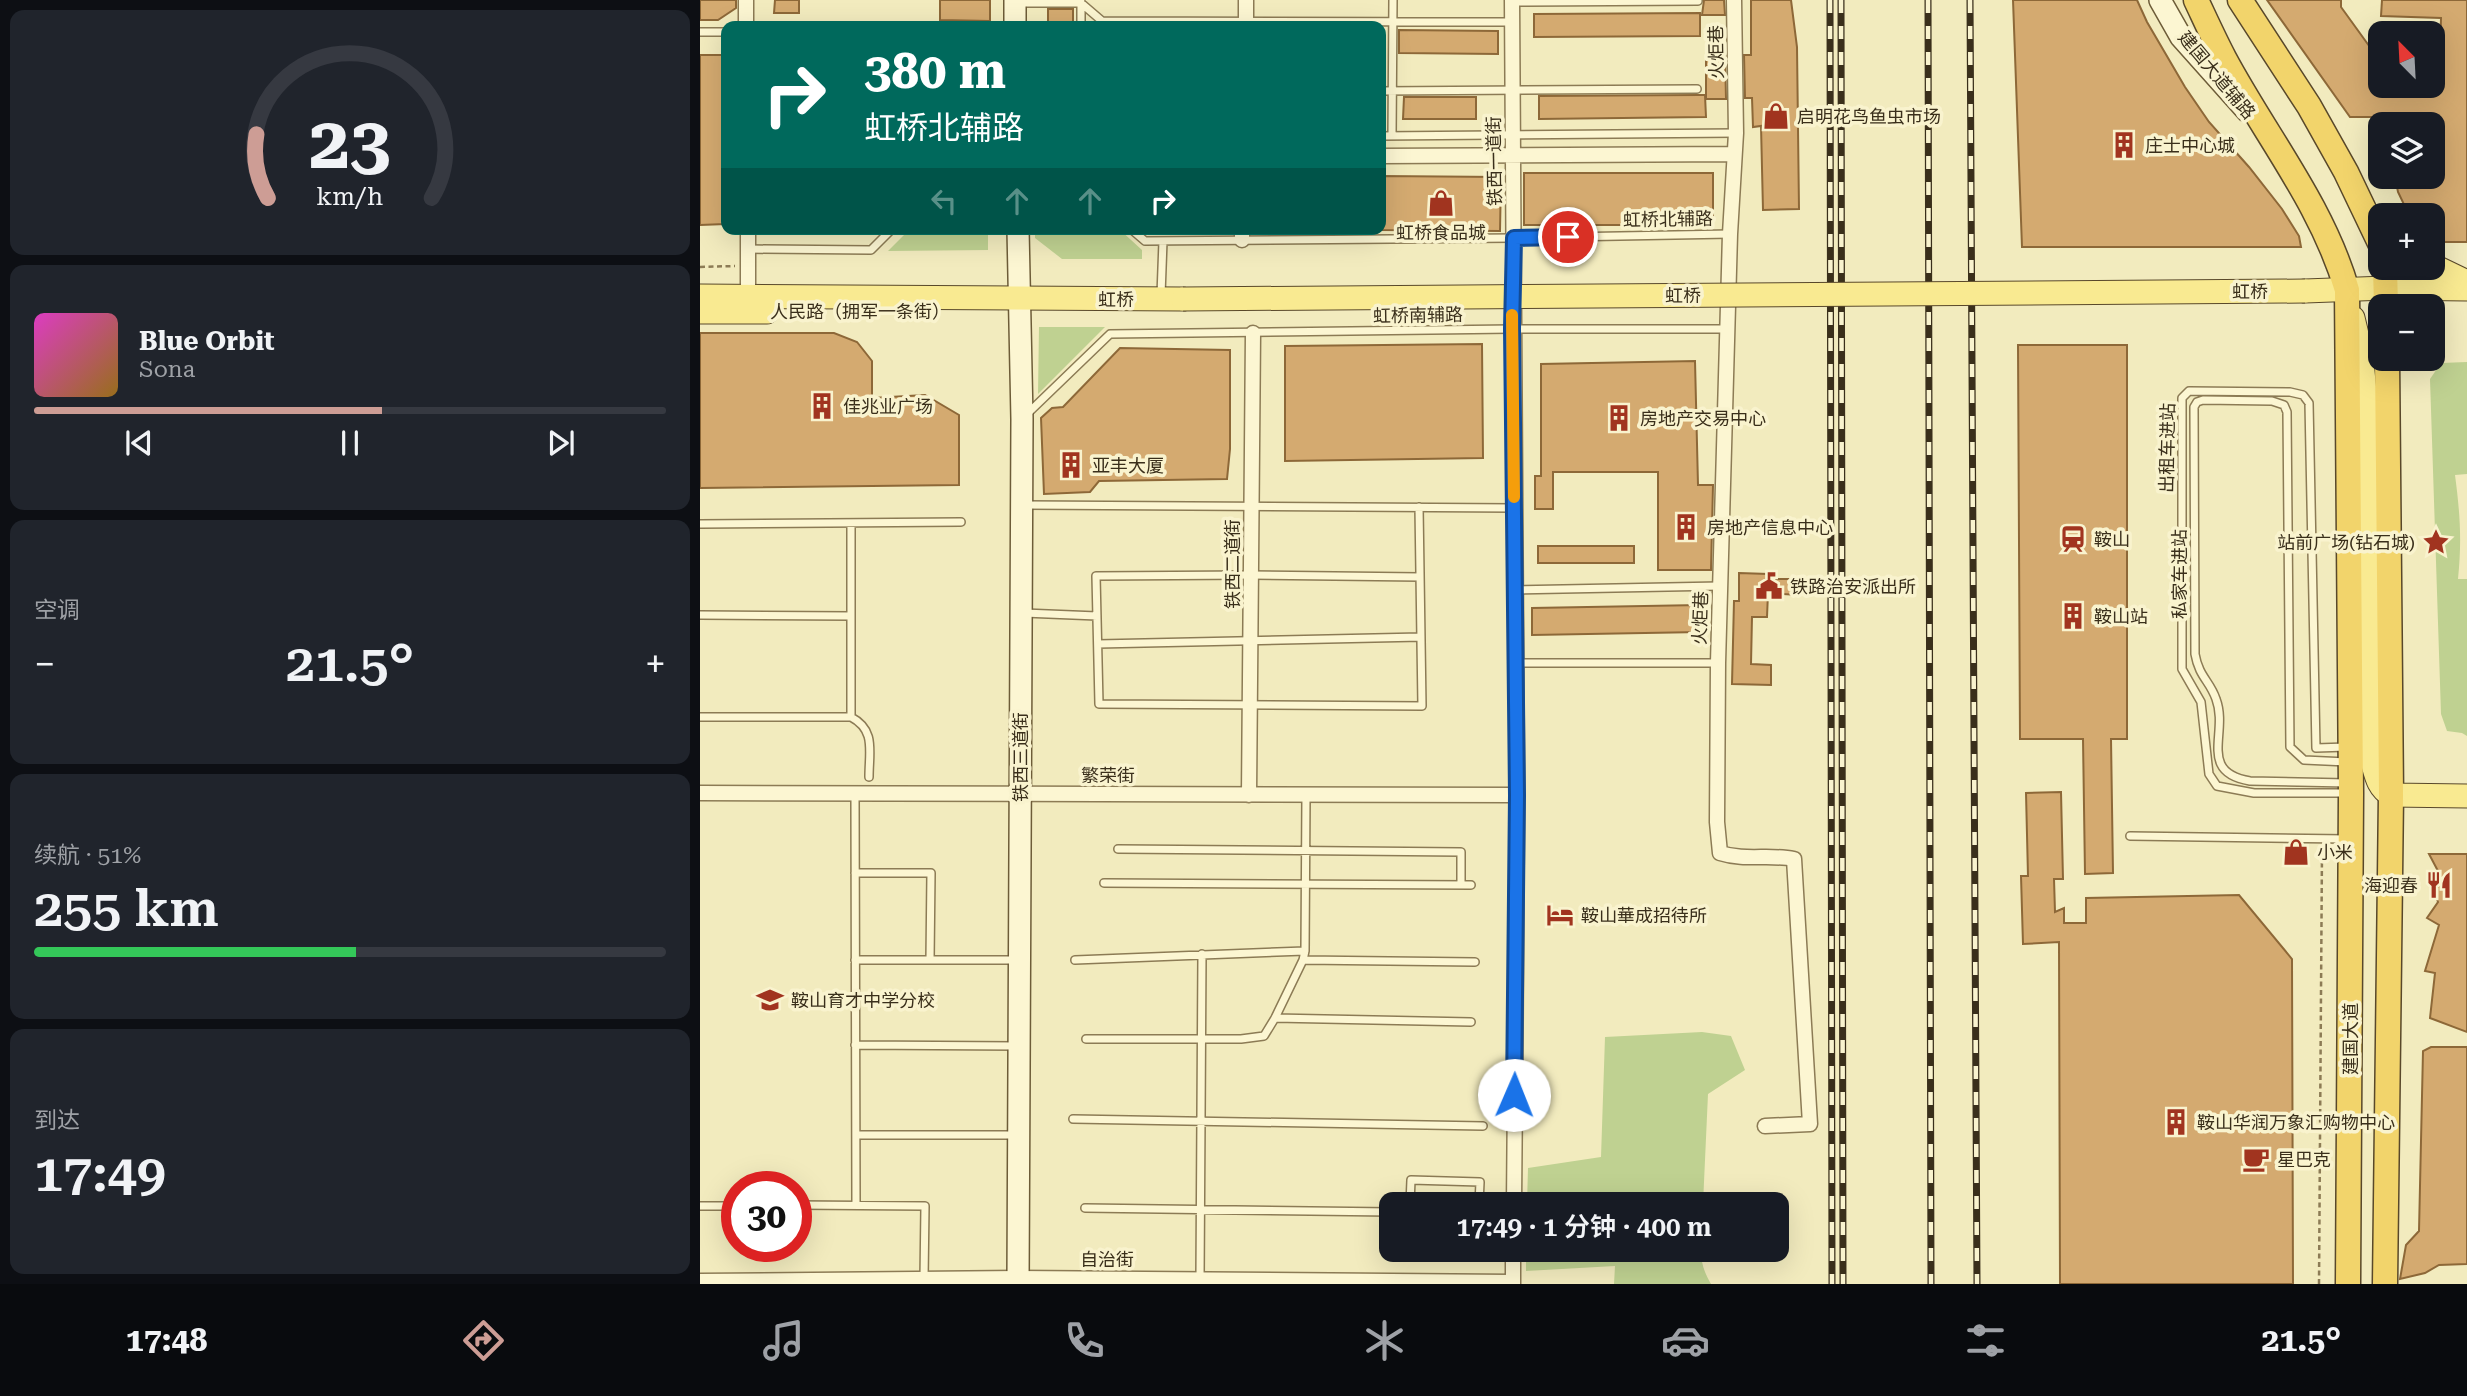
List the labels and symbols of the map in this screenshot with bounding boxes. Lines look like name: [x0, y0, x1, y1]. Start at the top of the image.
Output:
north arrow: [2368, 21, 2445, 98]
street label: 火炬巷: [1705, 25, 1727, 79]
street label: 建国大道辅路: [2174, 27, 2260, 123]
shop icon: 启明花鸟鱼虫市场: [1761, 101, 1791, 131]
place label: 启明花鸟鱼虫市场: [1797, 106, 1941, 127]
street label: 铁西一道街: [1483, 116, 1505, 206]
building icon: 庄士中心城: [2109, 130, 2139, 160]
place label: 庄士中心城: [2145, 135, 2235, 156]
shop icon: 虹桥食品城: [1426, 188, 1456, 218]
pin: [1538, 207, 1598, 267]
street label: 虹桥北辅路: [1623, 208, 1713, 230]
place label: 虹桥食品城: [1396, 222, 1486, 243]
street label: 虹桥: [2232, 281, 2268, 302]
street label: 虹桥: [1665, 285, 1701, 306]
street label: 虹桥: [1098, 289, 1134, 310]
street label: 人民路（拥军一条街）: [770, 301, 950, 322]
street label: 虹桥南辅路: [1373, 304, 1463, 326]
building icon: 佳兆业广场: [807, 391, 837, 421]
place label: 佳兆业广场: [843, 396, 933, 417]
building icon: 房地产交易中心: [1604, 403, 1634, 433]
street label: 出租车进站: [2156, 403, 2178, 493]
place label: 房地产交易中心: [1640, 408, 1766, 429]
building icon: 亚丰大厦: [1056, 450, 1086, 480]
place label: 亚丰大厦: [1092, 455, 1164, 476]
building icon: 房地产信息中心: [1671, 512, 1701, 542]
place label: 房地产信息中心: [1707, 517, 1833, 538]
street label: 铁西二道街: [1222, 519, 1243, 609]
station icon: 鞍山: [2058, 524, 2088, 554]
place icon: 站前广场(钻石城): [2421, 527, 2451, 557]
place label: 鞍山: [2094, 529, 2130, 550]
street label: 私家车进站: [2169, 529, 2190, 619]
place label: 站前广场(钻石城): [2277, 532, 2415, 553]
public building icon: 铁路治安派出所: [1754, 571, 1784, 601]
place label: 铁路治安派出所: [1790, 576, 1916, 597]
street label: 火炬巷: [1689, 591, 1711, 645]
building icon: 鞍山站: [2058, 601, 2088, 631]
place label: 鞍山站: [2094, 606, 2148, 627]
street label: 铁西三道街: [1010, 712, 1031, 802]
street label: 繁荣街: [1081, 765, 1135, 786]
shop icon: 小米: [2281, 837, 2311, 867]
place label: 小米: [2317, 842, 2353, 863]
restaurant icon: 海迎春: [2424, 870, 2454, 900]
place label: 海迎春: [2364, 875, 2418, 896]
hotel icon: 鞍山華成招待所: [1545, 900, 1575, 930]
place label: 鞍山華成招待所: [1581, 905, 1707, 926]
school or university icon: 鞍山育才中学分校: [755, 985, 785, 1015]
place label: 鞍山育才中学分校: [791, 990, 935, 1011]
street label: 建国大道: [2340, 1003, 2361, 1075]
position arrow: [1477, 1058, 1551, 1132]
building icon: 鞍山华润万象汇购物中心: [2161, 1107, 2191, 1137]
place label: 鞍山华润万象汇购物中心: [2197, 1112, 2395, 1133]
cafe icon: 星巴克: [2241, 1144, 2271, 1174]
place label: 星巴克: [2277, 1149, 2331, 1170]
speed limit sign: 30: [721, 1171, 812, 1262]
street label: 自治街: [1080, 1249, 1134, 1270]

